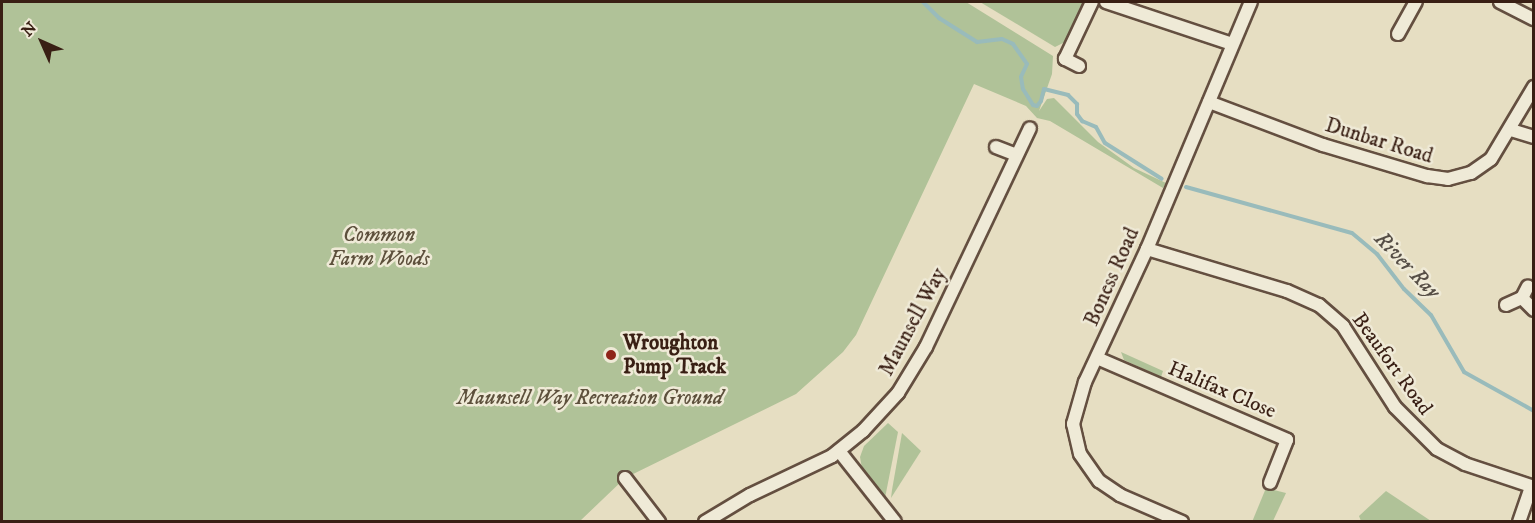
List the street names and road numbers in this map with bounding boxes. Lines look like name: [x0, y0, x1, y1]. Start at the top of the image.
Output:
street label: Dunbar Road: [1322, 113, 1436, 169]
street label: Boness Road: [1079, 224, 1145, 330]
street label: Maunsell Way: [874, 264, 952, 380]
street label: Beaufort Road: [1346, 308, 1438, 420]
street label: Halifax Close: [1164, 356, 1280, 424]

